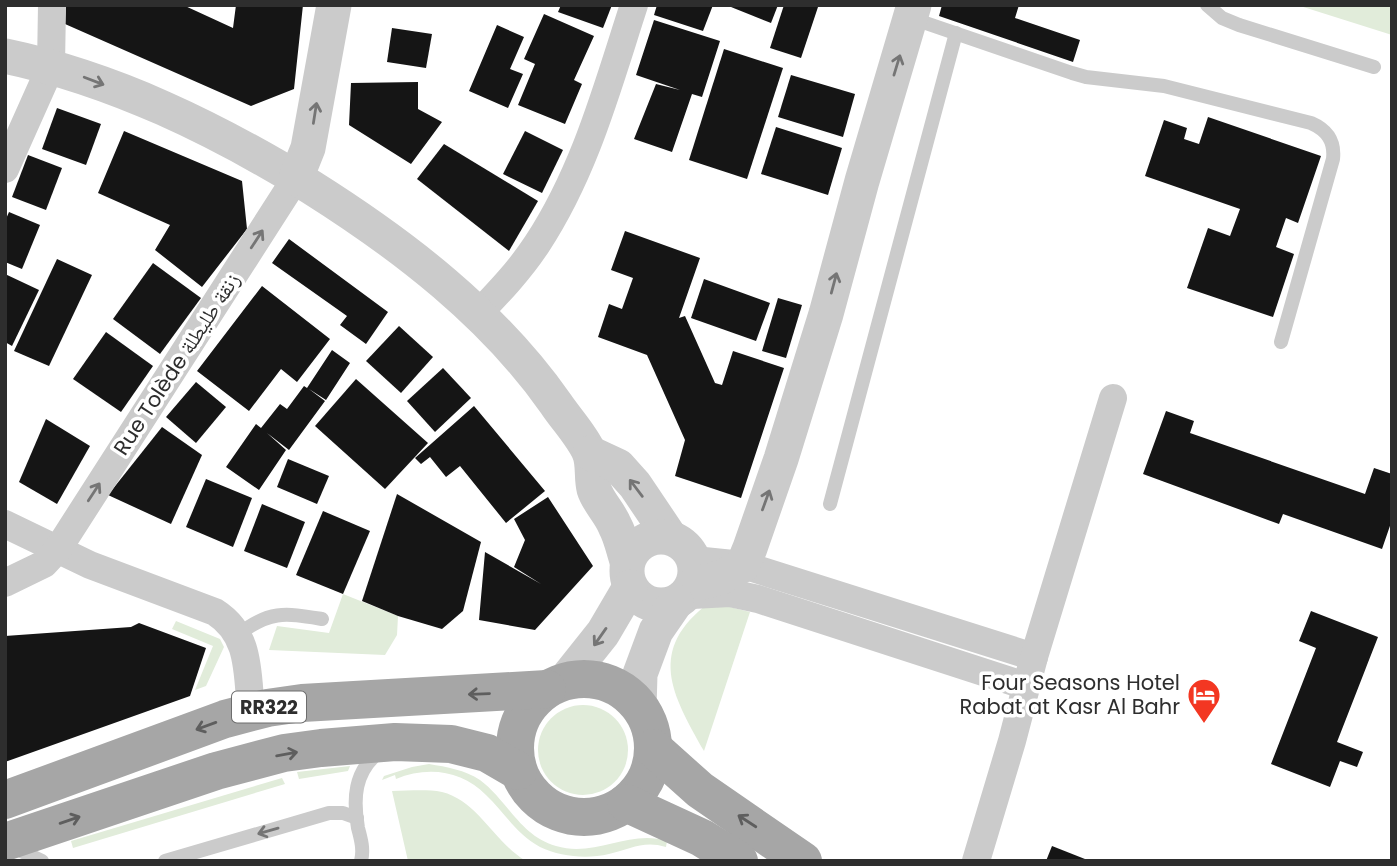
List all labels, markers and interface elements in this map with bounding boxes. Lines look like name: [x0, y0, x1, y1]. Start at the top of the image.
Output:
one-way arrow: [891, 54, 904, 76]
one-way arrow: [83, 76, 105, 88]
one-way arrow: [309, 102, 322, 125]
one-way arrow: [251, 229, 265, 249]
street label: Rue Tolède زنقة طليطلة: [107, 267, 247, 461]
one-way arrow: [828, 273, 841, 295]
one-way arrow: [629, 479, 644, 498]
one-way arrow: [88, 482, 102, 502]
one-way arrow: [761, 490, 774, 512]
one-way arrow: [593, 627, 607, 646]
place label: Four Seasons Hotel Rabat at Kasr Al Bahr: [960, 668, 1180, 721]
hotel icon: Four Seasons Hotel Rabat at Kasr Al Bahr: [1185, 676, 1223, 725]
one-way arrow: [468, 688, 491, 701]
road number: RR322: [232, 692, 306, 722]
one-way arrow: [196, 721, 218, 733]
one-way arrow: [275, 746, 298, 760]
one-way arrow: [58, 813, 80, 825]
one-way arrow: [738, 814, 757, 829]
one-way arrow: [257, 825, 280, 838]

